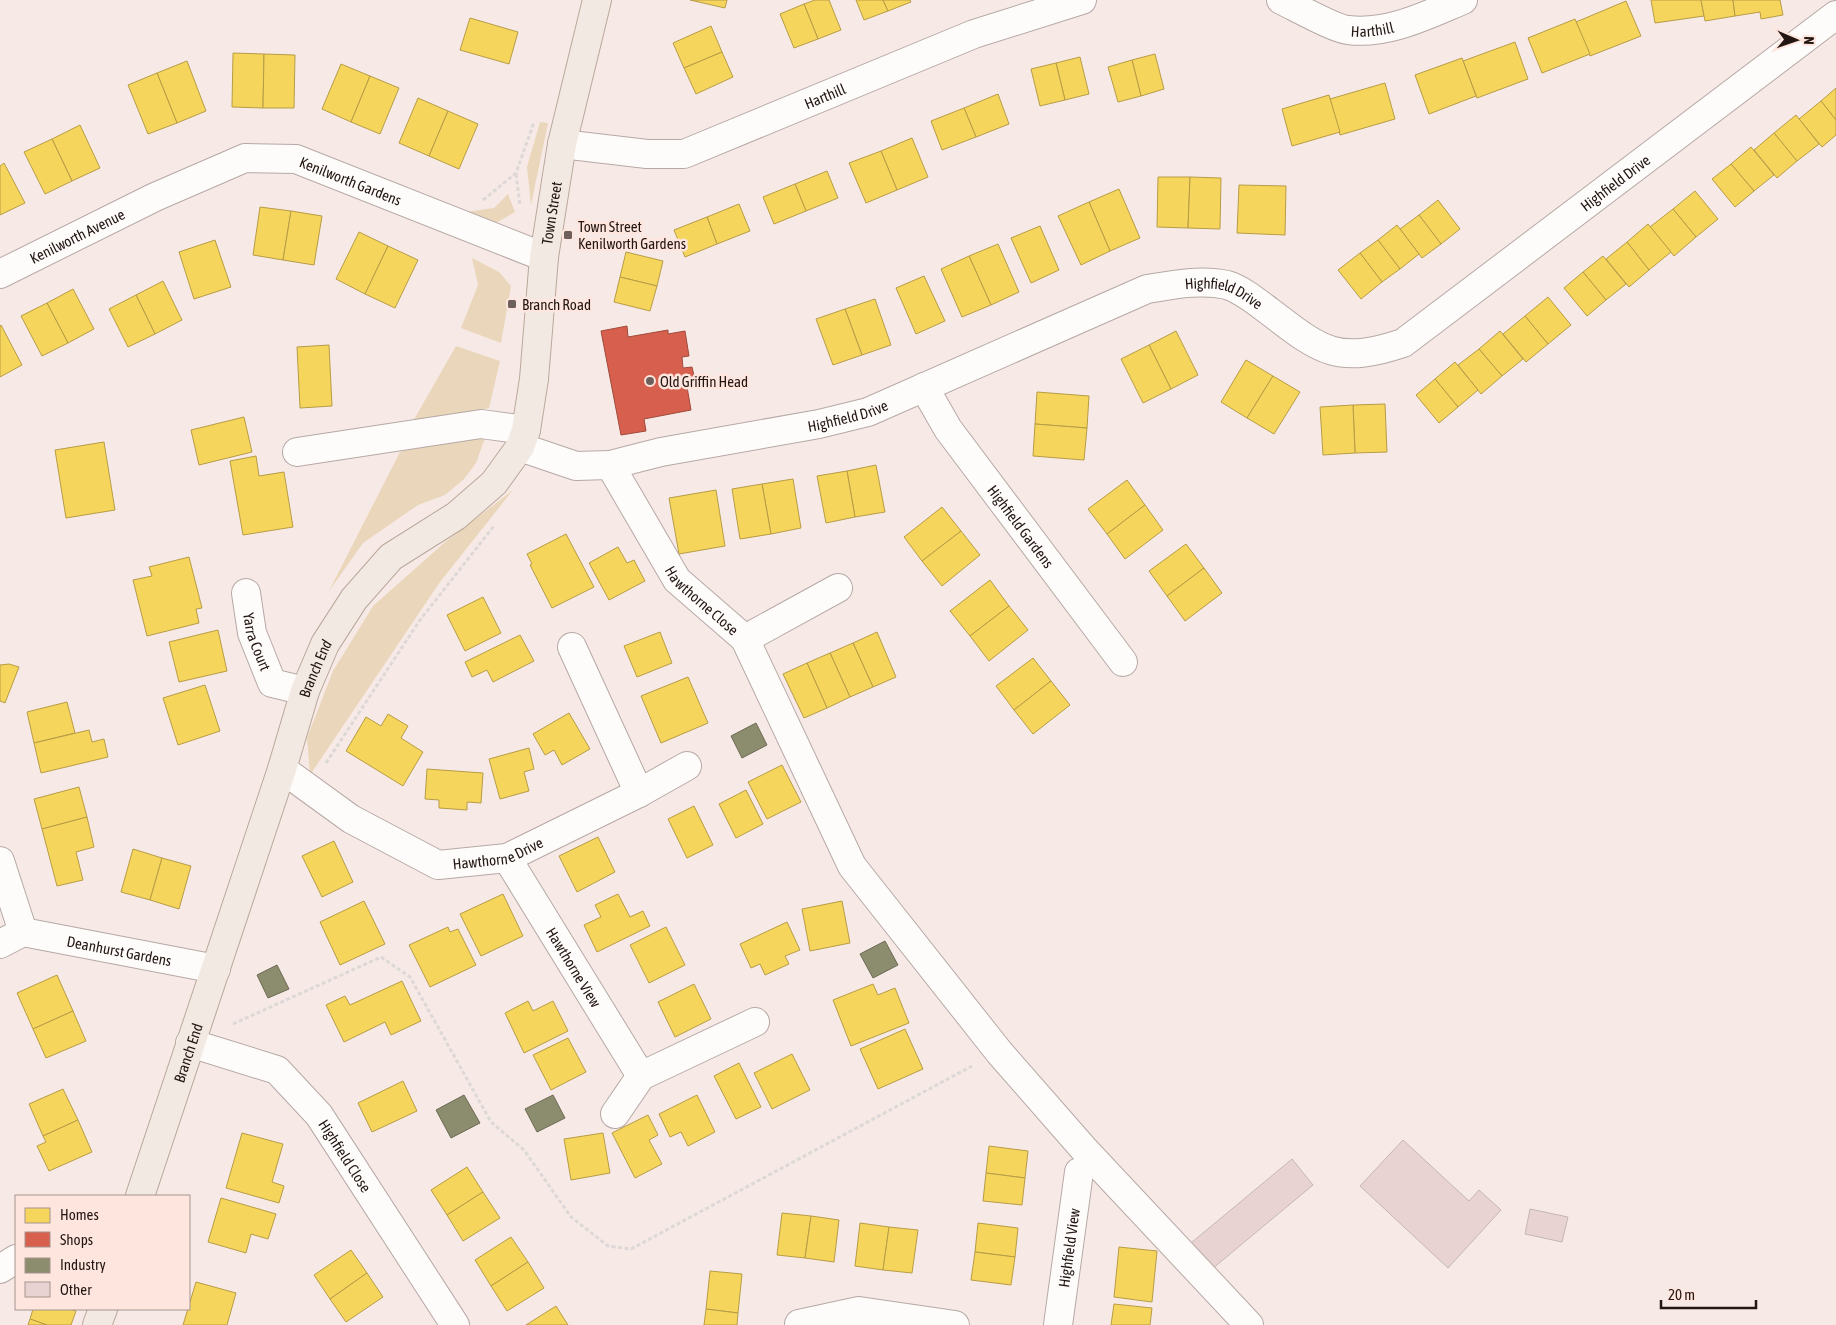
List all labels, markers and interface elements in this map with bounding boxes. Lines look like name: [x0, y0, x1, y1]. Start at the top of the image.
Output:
north arrow: [1771, 15, 1821, 65]
street label: Harthill: [1350, 18, 1396, 39]
text: N: [1801, 36, 1817, 45]
street label: Harthill: [802, 80, 848, 112]
street label: Highfield Drive: [1577, 151, 1653, 214]
street label: Kenilworth Gardens: [297, 153, 404, 208]
street label: Town Street: [538, 180, 564, 246]
street label: Kenilworth Avenue: [27, 205, 127, 266]
place label: Town Street Kenilworth Gardens: [578, 218, 686, 252]
marker: Town Street Kenilworth Gardens: [562, 229, 574, 241]
street label: Highfield Drive: [1184, 274, 1267, 312]
place label: Branch Road: [522, 296, 591, 313]
marker: Branch Road: [506, 298, 518, 310]
place label: Old Griffin Head: [660, 373, 748, 390]
marker: Old Griffin Head: [644, 375, 656, 387]
street label: Highfield Drive: [806, 396, 890, 434]
street label: Highfield Gardens: [984, 481, 1058, 571]
street label: Hawthorne Close: [662, 563, 742, 638]
street label: Yarra Court: [241, 611, 275, 673]
street label: Branch End: [295, 636, 334, 699]
street label: Hawthorne Drive: [452, 833, 546, 872]
street label: Hawthorne View: [543, 924, 605, 1010]
street label: Deanhurst Gardens: [66, 932, 173, 969]
street label: Branch End: [170, 1021, 205, 1084]
street label: Highfield Close: [316, 1116, 375, 1195]
legend: [15, 1195, 190, 1310]
text: Homes: [60, 1206, 99, 1223]
street label: Highfield View: [1055, 1207, 1082, 1288]
text: Shops: [60, 1231, 93, 1248]
text: Industry: [60, 1256, 106, 1273]
scale bar: [1661, 1278, 1756, 1310]
text: Other: [60, 1281, 92, 1298]
text: 20 m: [1668, 1286, 1695, 1303]

